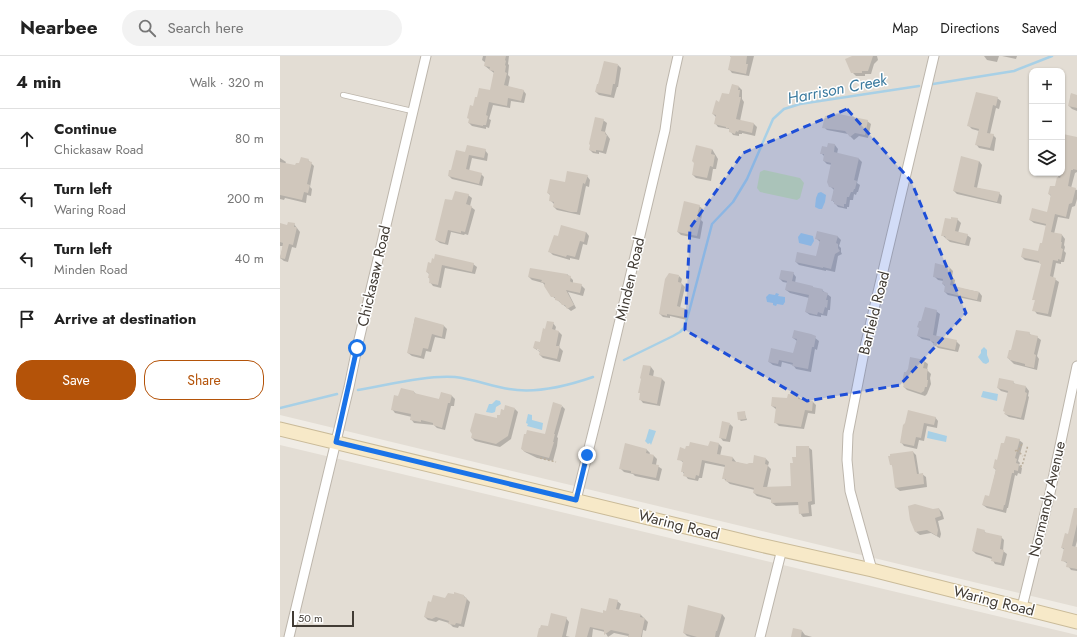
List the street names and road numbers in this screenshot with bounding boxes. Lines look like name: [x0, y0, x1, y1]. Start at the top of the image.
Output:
street label: Chickasaw Road: [352, 223, 396, 329]
street label: Minden Road: [610, 235, 650, 323]
street label: Barfield Road: [853, 269, 895, 357]
street label: Normandy Avenue: [1023, 439, 1071, 559]
street label: Waring Road: [636, 504, 722, 546]
street label: Waring Road: [951, 580, 1037, 622]

